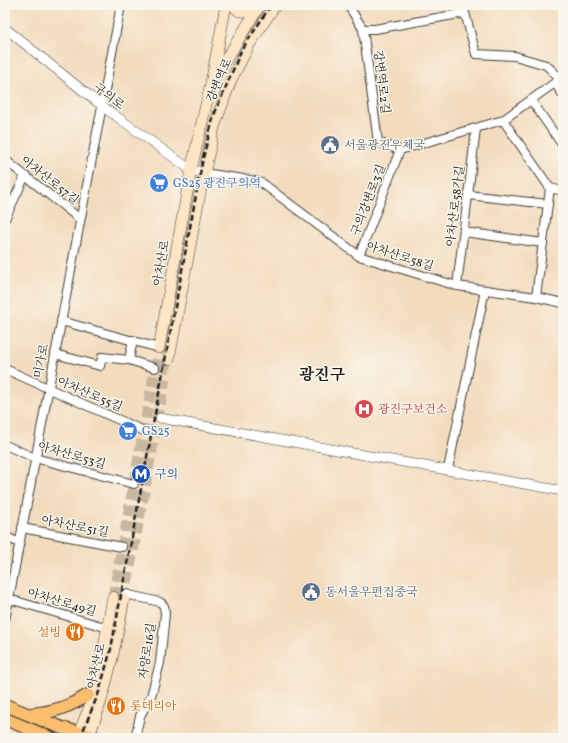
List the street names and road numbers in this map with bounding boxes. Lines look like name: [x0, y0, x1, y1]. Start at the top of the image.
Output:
street label: 강변역로2길: [369, 49, 393, 115]
street label: 강변역로: [203, 56, 237, 105]
street label: 구의로: [90, 80, 127, 114]
street label: 아차산로57길: [17, 153, 82, 209]
street label: 구의강변로3길: [348, 162, 390, 239]
street label: 아차산로58가길: [443, 165, 469, 248]
street label: 아차산로: [150, 239, 174, 287]
street label: 아차산로58길: [364, 239, 435, 275]
street label: 미가로: [31, 342, 53, 380]
street label: 아차산로55길: [54, 374, 125, 416]
street label: 아차산로53길: [36, 439, 108, 473]
street label: 아차산로51길: [40, 513, 110, 541]
street label: 아차산로49길: [25, 585, 98, 620]
street label: 자양로16길: [136, 622, 160, 681]
street label: 아차산로: [84, 641, 110, 691]

